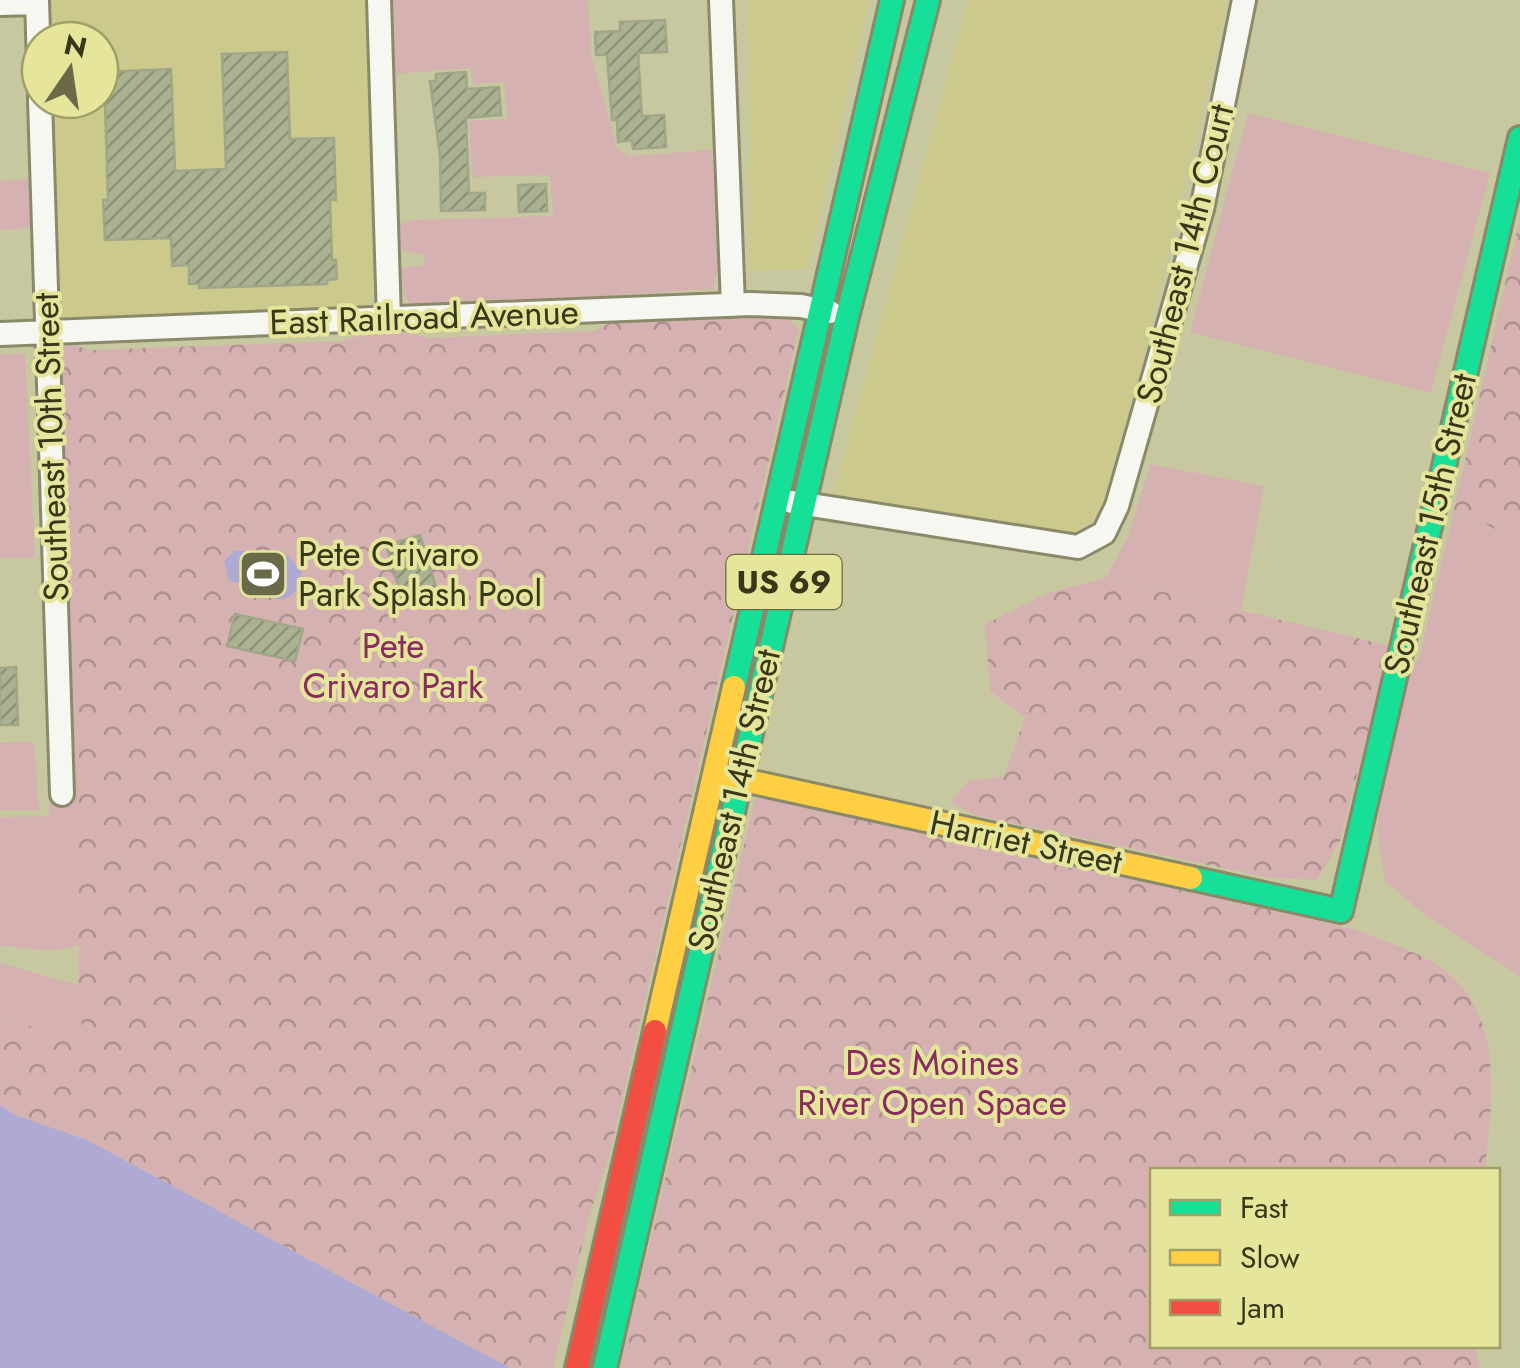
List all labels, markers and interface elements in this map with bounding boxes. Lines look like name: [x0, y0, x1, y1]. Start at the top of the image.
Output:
north arrow: [20, 20, 120, 120]
text: N: [60, 24, 91, 69]
street label: Southeast 14th Court: [1124, 99, 1246, 409]
street label: East Railroad Avenue: [268, 287, 580, 347]
street label: Southeast 10th Street: [21, 291, 81, 602]
street label: Southeast 15th Street: [1371, 368, 1489, 679]
place label: Pete Crivaro Park Splash Pool: [298, 529, 542, 619]
sports icon: Pete Crivaro Park Splash Pool: [237, 548, 289, 600]
road number: US 69: [726, 555, 842, 609]
park label: Pete Crivaro Park: [303, 621, 484, 711]
street label: Southeast 14th Street: [675, 644, 793, 956]
street label: Harriet Street: [925, 797, 1127, 887]
park label: Des Moines River Open Space: [797, 1038, 1067, 1128]
legend: [1150, 1168, 1500, 1348]
text: Fast: [1240, 1186, 1289, 1229]
text: Slow: [1240, 1236, 1300, 1279]
text: Jam: [1236, 1286, 1285, 1329]

